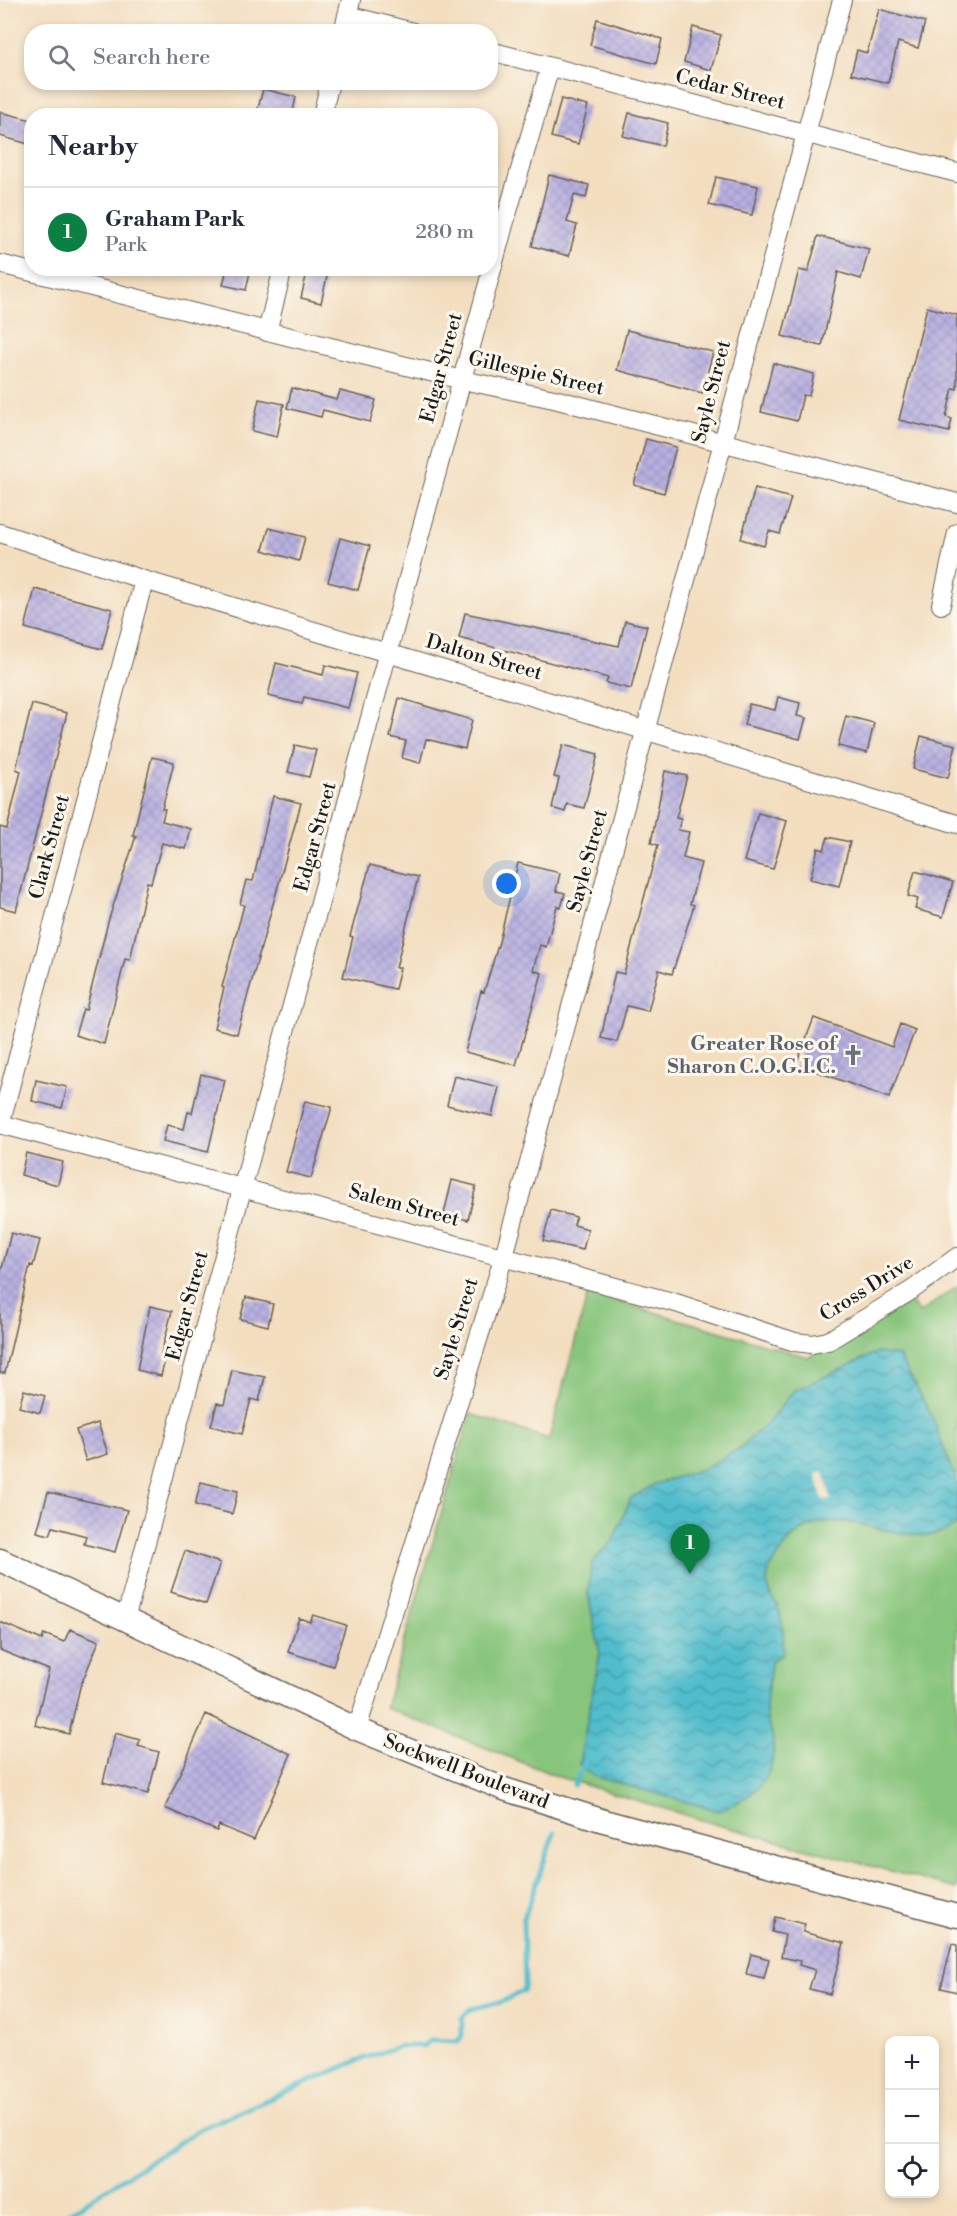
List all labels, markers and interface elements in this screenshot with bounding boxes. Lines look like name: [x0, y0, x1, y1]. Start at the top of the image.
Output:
search box: [24, 24, 498, 90]
icon: search: [45, 41, 78, 74]
text: Search here: [93, 44, 210, 71]
street label: Cedar Street: [672, 64, 788, 116]
text: Nearby: [48, 131, 138, 163]
text: Graham Park: [105, 206, 245, 233]
text: 1: [63, 220, 72, 245]
text: 280 m: [415, 220, 474, 245]
text: Park: [105, 233, 147, 258]
street label: Edgar Street: [415, 310, 469, 426]
street label: Sayle Street: [687, 338, 737, 446]
street label: Gillespie Street: [466, 346, 606, 402]
street label: Dalton Street: [423, 629, 545, 687]
street label: Edgar Street: [289, 779, 343, 895]
street label: Clark Street: [24, 792, 76, 902]
street label: Sayle Street: [562, 807, 614, 915]
your location: [492, 869, 521, 898]
place label: Greater Rose of Sharon C.O.G.I.C.: [667, 1032, 839, 1080]
church icon: Greater Rose of Sharon C.O.G.I.C.: [841, 1043, 865, 1067]
street label: Salem Street: [346, 1179, 462, 1233]
street label: Edgar Street: [161, 1248, 215, 1364]
street label: Cross Drive: [815, 1250, 919, 1328]
street label: Sayle Street: [430, 1275, 484, 1383]
pin: 1: [670, 1524, 710, 1574]
street label: Sockwell Boulevard: [380, 1729, 553, 1815]
map controls: [885, 2036, 939, 2198]
button: +: [885, 2036, 939, 2090]
button: −: [885, 2090, 939, 2144]
button: locate: [885, 2144, 939, 2198]

